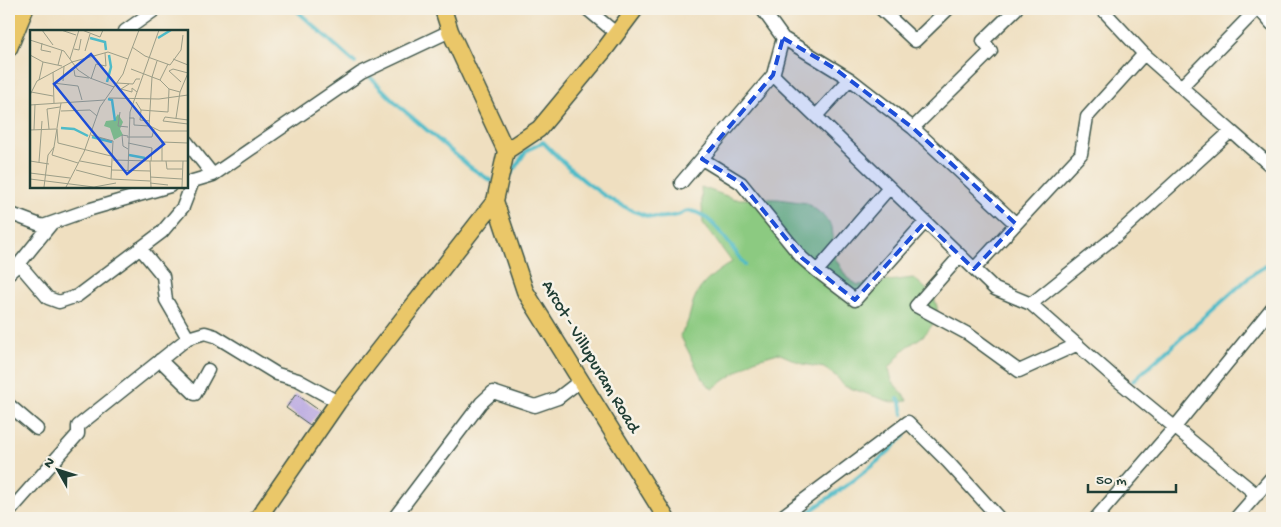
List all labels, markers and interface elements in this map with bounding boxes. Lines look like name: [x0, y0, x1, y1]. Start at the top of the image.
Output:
inset map: [30, 30, 188, 188]
street label: Arcot - Villupuram Road: [536, 277, 645, 438]
north arrow: [32, 444, 82, 494]
text: N: [40, 454, 59, 472]
scale bar: [1088, 462, 1176, 494]
text: 50 m: [1096, 472, 1127, 490]

